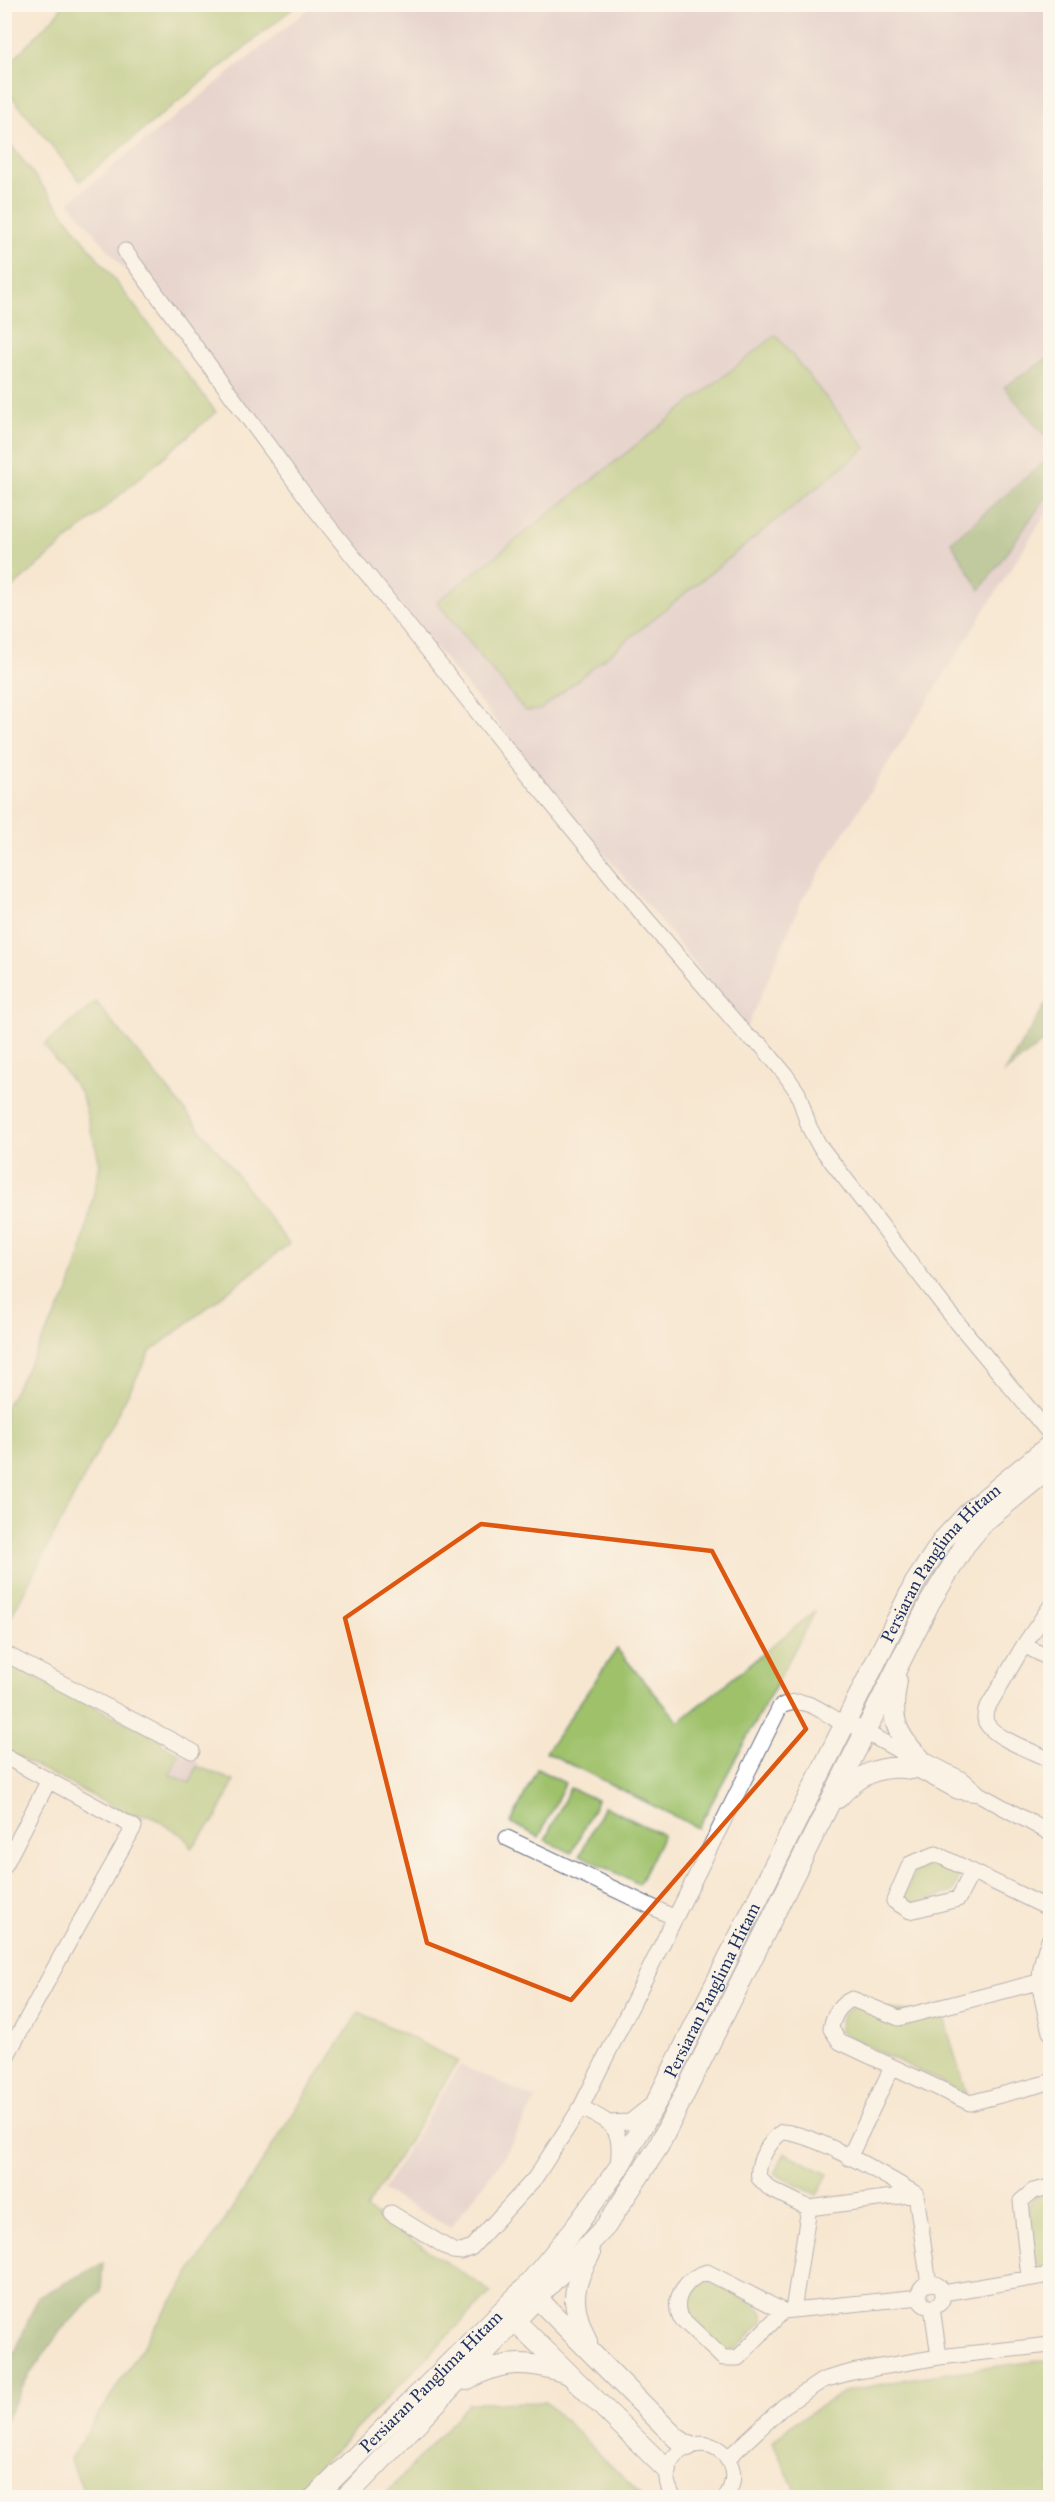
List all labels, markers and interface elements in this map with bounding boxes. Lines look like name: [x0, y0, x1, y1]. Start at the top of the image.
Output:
street label: Persiaran Panglima Hitam: [876, 1479, 1005, 1646]
street label: Persiaran Panglima Hitam: [659, 1899, 765, 2081]
street label: Persiaran Panglima Hitam: [355, 2306, 507, 2457]

